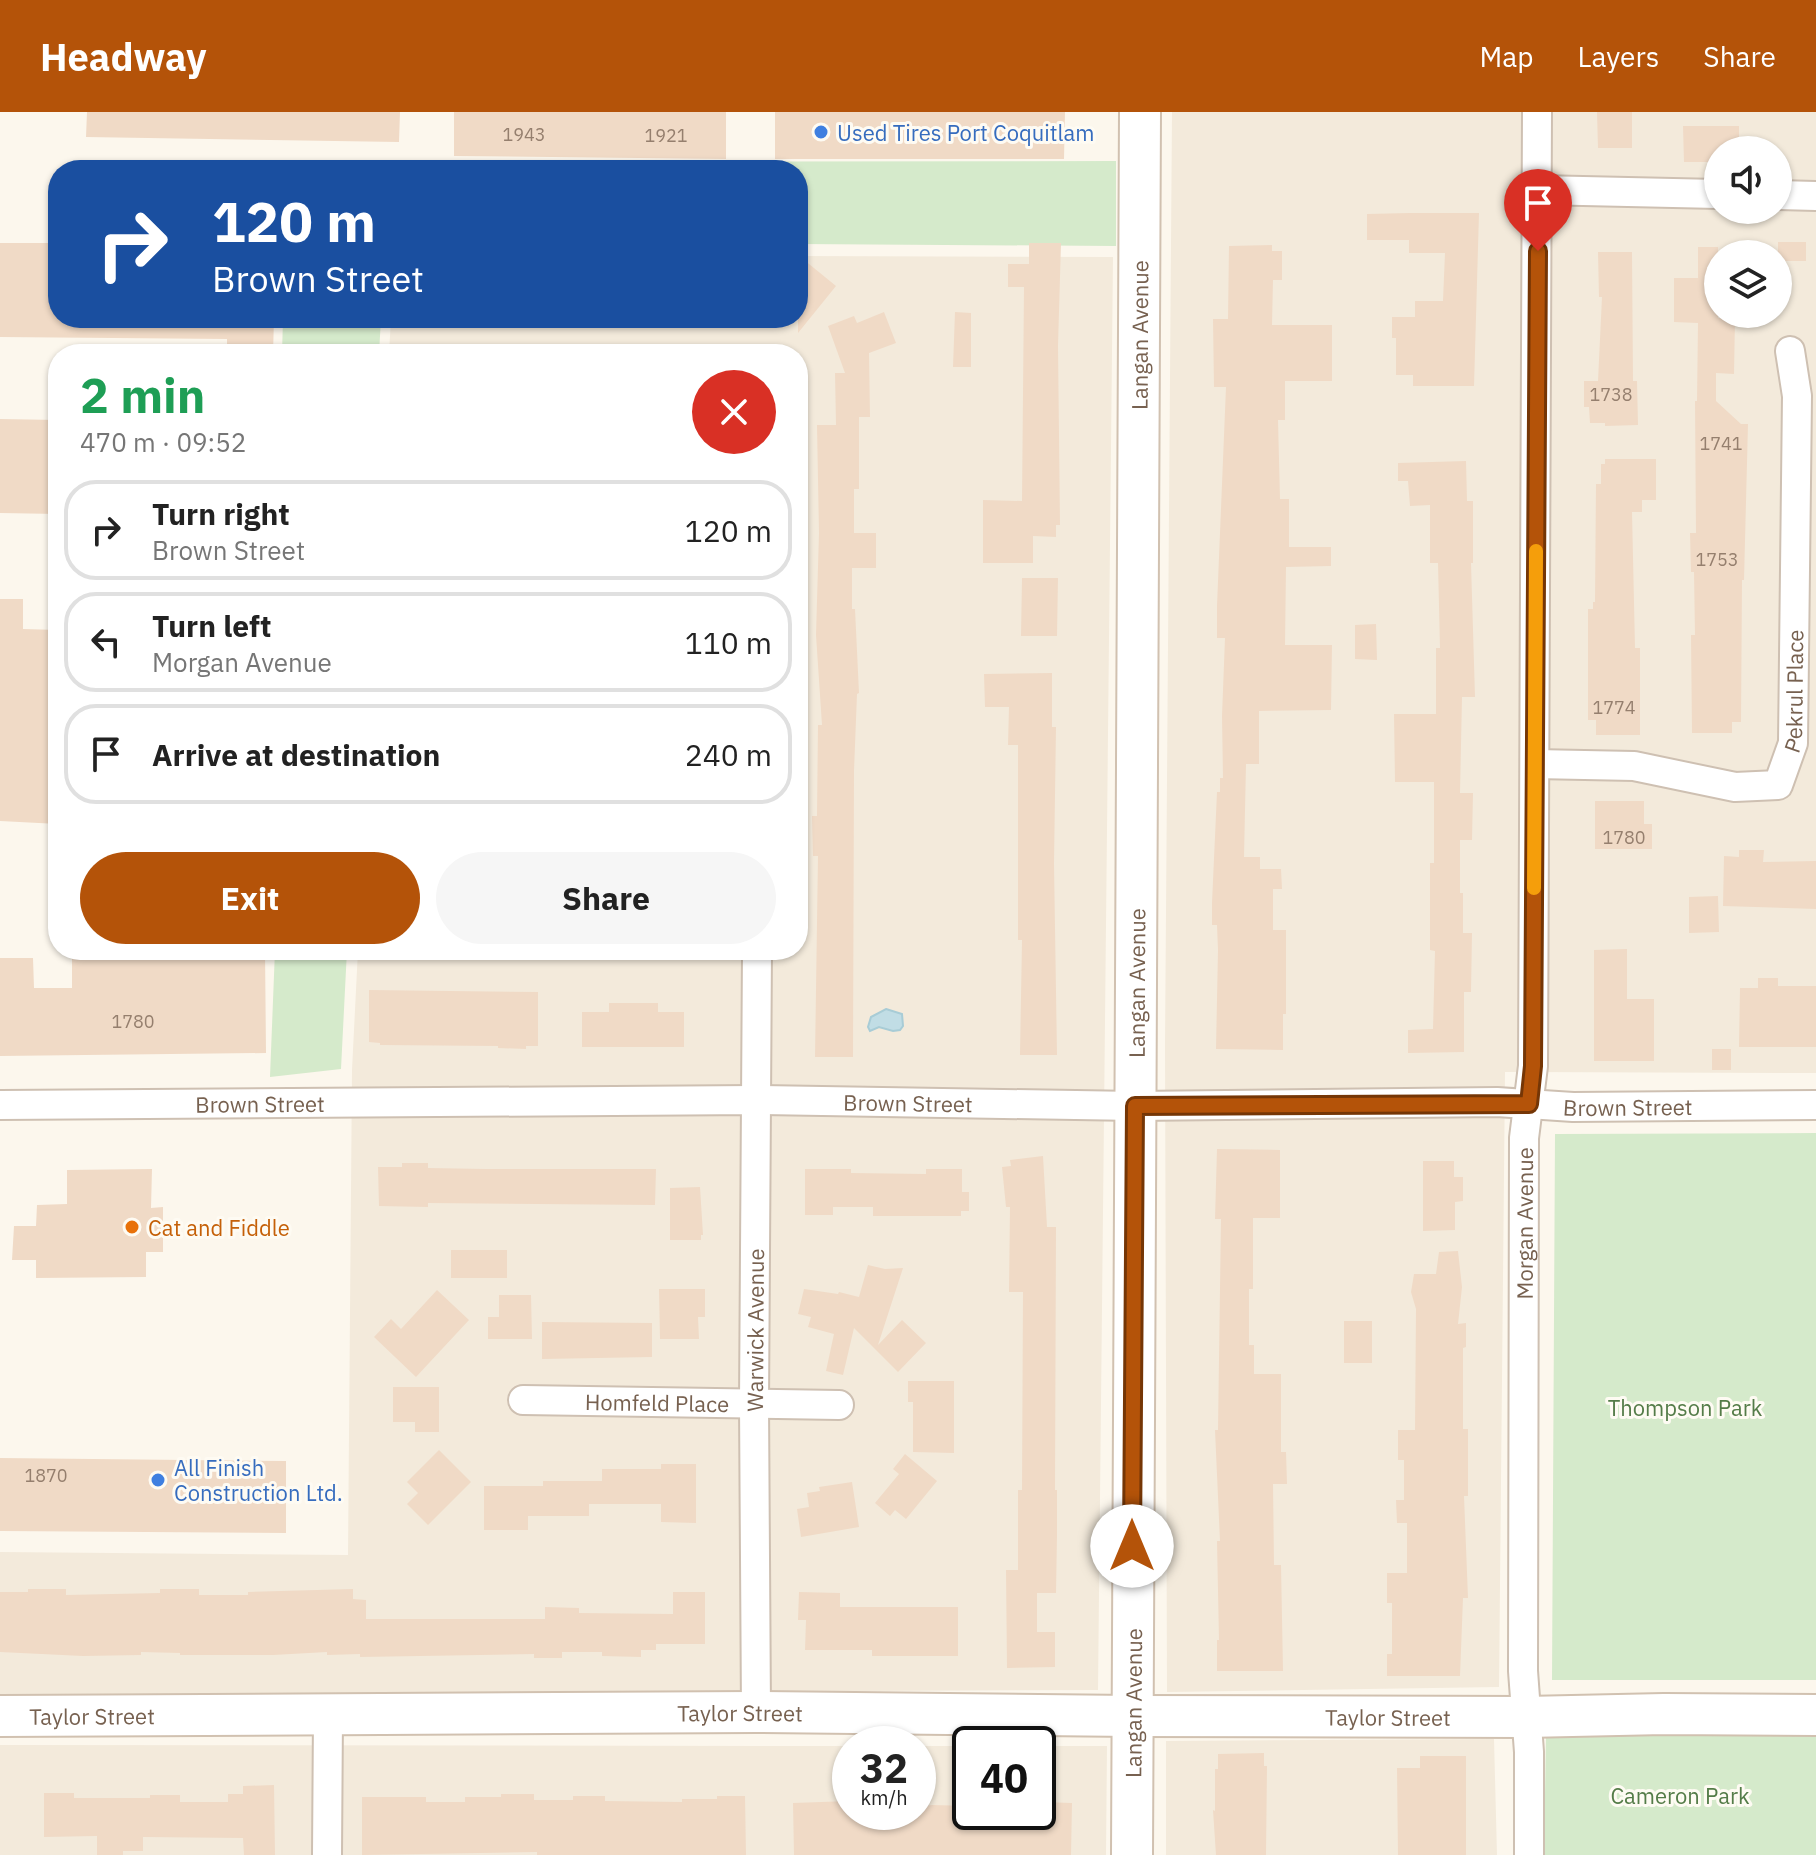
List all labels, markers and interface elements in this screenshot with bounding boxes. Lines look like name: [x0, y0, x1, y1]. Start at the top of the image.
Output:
text: Headway: [40, 32, 207, 81]
text: Map: [1479, 38, 1533, 75]
text: Layers: [1577, 38, 1659, 75]
text: Share: [1703, 38, 1776, 75]
place label: Used Tires Port Coquitlam: [837, 118, 1094, 147]
house number: 1943: [502, 123, 546, 146]
marker: Used Tires Port Coquitlam: [812, 123, 830, 141]
house number: 1921: [644, 124, 688, 147]
map controls: [1704, 136, 1792, 328]
button: sound: [1704, 136, 1792, 224]
pin: [1504, 169, 1572, 251]
icon: arrive: [1516, 181, 1560, 225]
text: 120 m: [212, 185, 376, 257]
icon: right: [80, 192, 184, 296]
button: layers: [1704, 240, 1792, 328]
text: Brown Street: [212, 255, 424, 302]
street label: Langan Avenue: [1124, 260, 1154, 410]
text: 2 min: [80, 364, 205, 426]
button: close: [692, 370, 776, 454]
house number: 1738: [1589, 383, 1633, 406]
text: 470 m · 09:52: [80, 425, 246, 459]
house number: 1741: [1699, 432, 1743, 455]
text: Turn right: [152, 494, 290, 533]
icon: right: [84, 508, 128, 552]
text: 120 m: [685, 511, 772, 550]
text: Brown Street: [152, 533, 305, 567]
house number: 1753: [1695, 548, 1739, 571]
text: Turn left: [152, 606, 271, 645]
icon: left: [84, 620, 128, 664]
text: 110 m: [685, 623, 772, 662]
street label: Pekrul Place: [1776, 629, 1809, 756]
text: Morgan Avenue: [152, 645, 332, 679]
house number: 1774: [1592, 696, 1636, 719]
icon: arrive: [84, 732, 128, 776]
text: Arrive at destination: [152, 735, 440, 774]
text: 240 m: [685, 735, 772, 774]
house number: 1780: [1602, 826, 1646, 849]
button: Exit: [80, 852, 420, 944]
button: Share: [436, 852, 776, 944]
street label: Langan Avenue: [1121, 908, 1151, 1058]
house number: 1780: [111, 1010, 155, 1033]
street label: Brown Street: [843, 1087, 973, 1118]
street label: Brown Street: [195, 1088, 325, 1118]
street label: Brown Street: [1562, 1092, 1693, 1122]
street label: Morgan Avenue: [1509, 1147, 1538, 1299]
place label: Cat and Fiddle: [148, 1213, 290, 1242]
marker: Cat and Fiddle: [123, 1218, 141, 1236]
street label: Warwick Avenue: [739, 1248, 770, 1412]
street label: Homfeld Place: [585, 1386, 729, 1418]
park label: Thompson Park: [1608, 1393, 1763, 1422]
place label: All Finish Construction Ltd.: [174, 1453, 343, 1507]
house number: 1870: [24, 1464, 68, 1487]
marker: All Finish Construction Ltd.: [149, 1471, 167, 1489]
position arrow: [1090, 1504, 1174, 1588]
street label: Langan Avenue: [1118, 1628, 1148, 1778]
street label: Taylor Street: [677, 1697, 803, 1727]
street label: Taylor Street: [29, 1701, 155, 1730]
street label: Taylor Street: [1325, 1702, 1451, 1731]
speed limit sign: 40: [952, 1726, 1056, 1830]
text: 32: [860, 1742, 908, 1794]
park label: Cameron Park: [1610, 1781, 1750, 1810]
text: km/h: [860, 1784, 908, 1811]

